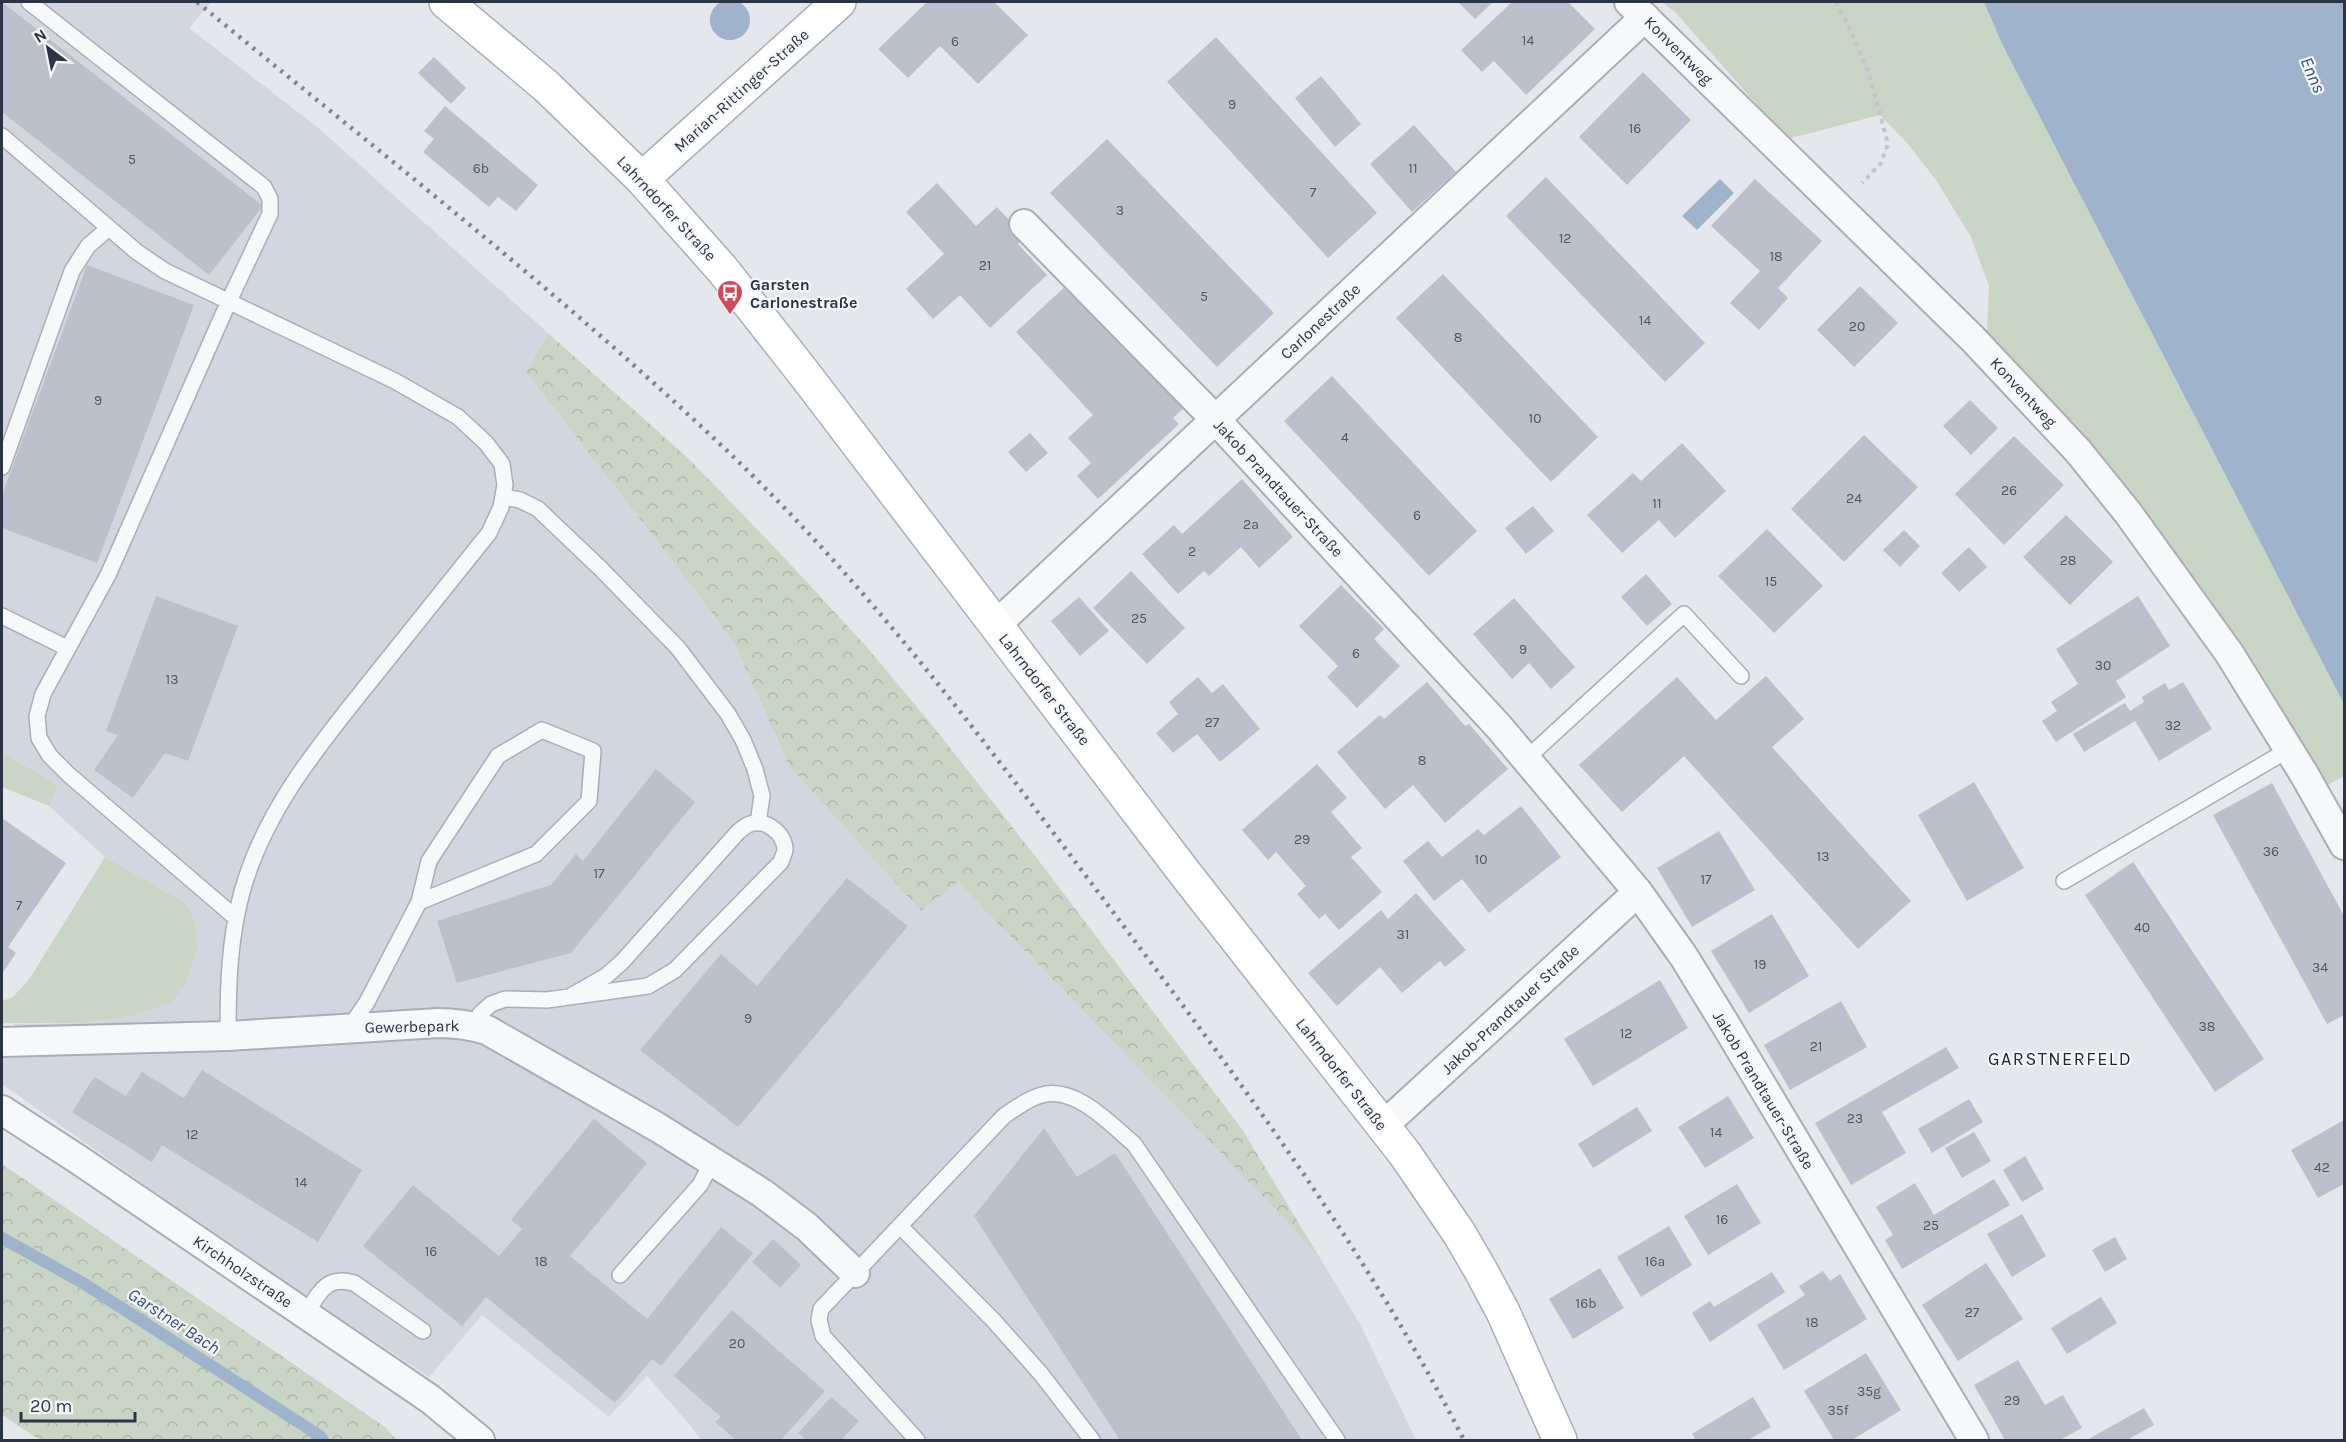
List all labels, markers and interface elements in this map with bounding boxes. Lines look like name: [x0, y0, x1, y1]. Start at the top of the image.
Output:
street label: Konventweg: [1641, 12, 1717, 88]
north arrow: [18, 18, 78, 78]
text: N: [30, 25, 50, 47]
street label: Marian-Rittinger-Straße: [670, 25, 813, 156]
house number: 14: [1522, 32, 1534, 49]
house number: 6: [951, 33, 959, 50]
water label: Enns: [2296, 54, 2330, 96]
house number: 9: [1228, 96, 1236, 113]
house number: 16: [1629, 120, 1641, 137]
house number: 5: [128, 151, 136, 168]
street label: Lahrndorfer Straße: [613, 152, 720, 265]
house number: 6b: [473, 160, 489, 177]
house number: 11: [1408, 160, 1418, 177]
house number: 7: [1310, 184, 1317, 201]
house number: 3: [1116, 202, 1124, 219]
house number: 12: [1559, 230, 1571, 247]
house number: 18: [1769, 248, 1783, 265]
house number: 21: [979, 257, 991, 274]
place label: Garsten Carlonestraße: [750, 275, 857, 312]
bus stop icon: Garsten Carlonestraße: [715, 278, 745, 316]
street label: Carlonestraße: [1276, 279, 1364, 363]
house number: 5: [1200, 288, 1208, 305]
house number: 14: [1639, 312, 1651, 329]
house number: 20: [1849, 318, 1865, 335]
house number: 8: [1454, 329, 1462, 346]
street label: Konventweg: [1986, 353, 2061, 431]
house number: 9: [94, 392, 102, 409]
house number: 10: [1529, 410, 1541, 427]
street label: Jakob Prandtauer-Straße: [1210, 416, 1347, 561]
house number: 4: [1341, 429, 1349, 446]
house number: 26: [2001, 482, 2017, 499]
house number: 24: [1846, 490, 1862, 507]
house number: 11: [1652, 495, 1662, 512]
house number: 6: [1413, 507, 1421, 524]
house number: 2a: [1243, 516, 1259, 533]
house number: 2: [1188, 543, 1196, 560]
house number: 28: [2060, 552, 2076, 569]
house number: 15: [1765, 573, 1777, 590]
house number: 25: [1131, 610, 1147, 627]
street label: Lahrndorfer Straße: [995, 629, 1094, 749]
house number: 9: [1519, 641, 1527, 658]
house number: 6: [1352, 645, 1360, 662]
house number: 30: [2095, 657, 2111, 674]
house number: 13: [166, 671, 178, 688]
house number: 27: [1205, 714, 1220, 731]
house number: 32: [2165, 717, 2181, 734]
house number: 8: [1418, 752, 1426, 769]
house number: 29: [1294, 831, 1310, 848]
house number: 36: [2263, 843, 2279, 860]
house number: 13: [1817, 848, 1829, 865]
house number: 10: [1475, 851, 1487, 868]
house number: 17: [593, 865, 605, 882]
house number: 17: [1700, 871, 1712, 888]
house number: 7: [16, 897, 23, 914]
house number: 40: [2134, 919, 2150, 936]
house number: 31: [1397, 926, 1409, 943]
street label: Jakob-Prandtauer Straße: [1438, 941, 1583, 1078]
house number: 19: [1754, 956, 1766, 973]
house number: 34: [2312, 959, 2328, 976]
street label: Jakob Prandtauer-Straße: [1709, 1008, 1818, 1173]
house number: 9: [744, 1010, 752, 1027]
street label: Lahrndorfer Straße: [1292, 1014, 1391, 1134]
street label: Gewerbepark: [364, 1016, 460, 1037]
house number: 38: [2199, 1018, 2215, 1035]
house number: 12: [1620, 1025, 1632, 1042]
house number: 21: [1810, 1038, 1822, 1055]
district label: GARSTNERFELD: [1988, 1048, 2132, 1070]
house number: 23: [1847, 1110, 1863, 1127]
house number: 14: [1710, 1124, 1722, 1141]
house number: 12: [186, 1126, 198, 1143]
house number: 42: [2314, 1159, 2330, 1176]
house number: 14: [295, 1174, 307, 1191]
house number: 16: [1716, 1211, 1728, 1228]
house number: 25: [1923, 1217, 1939, 1234]
street label: Kirchholzstraße: [189, 1231, 296, 1312]
house number: 16: [425, 1243, 437, 1260]
house number: 18: [534, 1253, 548, 1270]
house number: 16a: [1645, 1253, 1665, 1270]
water label: Garstner Bach: [124, 1283, 224, 1359]
house number: 16b: [1576, 1295, 1596, 1312]
house number: 27: [1965, 1304, 1980, 1321]
house number: 18: [1805, 1314, 1819, 1331]
house number: 20: [729, 1335, 745, 1352]
house number: 35g: [1857, 1383, 1881, 1400]
scale bar: [21, 1385, 135, 1423]
house number: 29: [2004, 1392, 2020, 1409]
text: 20 m: [30, 1395, 72, 1417]
house number: 35f: [1828, 1402, 1849, 1419]

